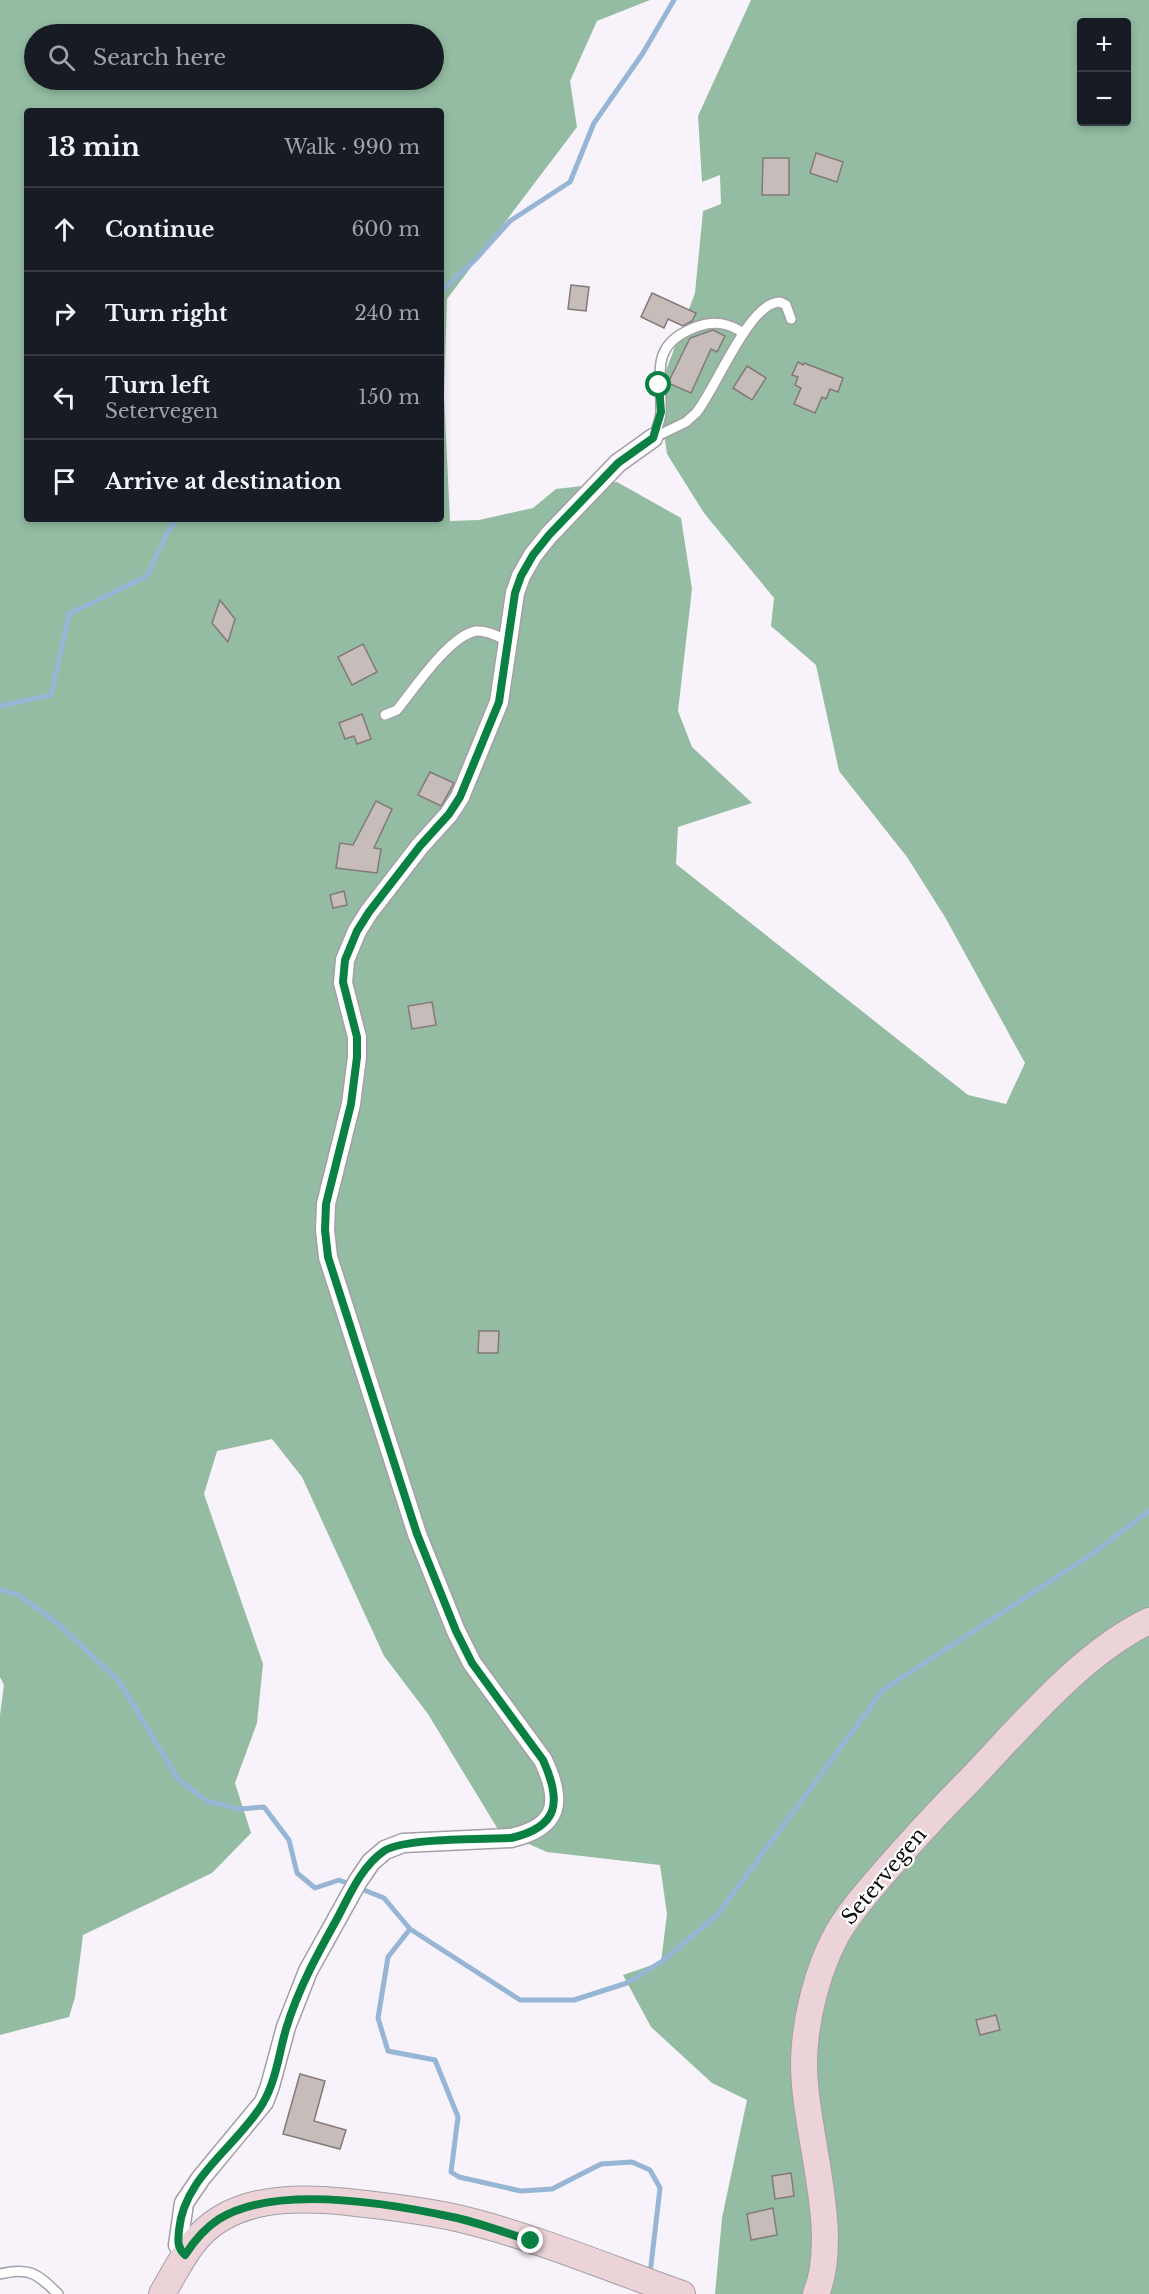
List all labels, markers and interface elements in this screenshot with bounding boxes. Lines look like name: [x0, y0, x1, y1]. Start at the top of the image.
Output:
map controls: [1077, 18, 1131, 126]
button: +: [1077, 18, 1131, 72]
search box: [24, 24, 444, 90]
icon: search: [45, 41, 78, 74]
text: Search here: [93, 44, 226, 71]
button: −: [1077, 72, 1131, 126]
text: 13 min: [48, 131, 140, 163]
text: Walk · 990 m: [284, 135, 420, 159]
icon: ahead: [48, 213, 81, 246]
text: Continue: [105, 216, 214, 243]
text: 600 m: [351, 217, 420, 241]
icon: right: [48, 297, 81, 330]
text: Turn right: [105, 300, 227, 327]
text: 240 m: [355, 301, 420, 325]
route start: [645, 371, 671, 397]
text: Turn left: [105, 372, 210, 399]
icon: left: [48, 381, 81, 414]
text: 150 m: [358, 385, 420, 409]
text: Setervegen: [105, 399, 218, 423]
icon: arrive: [48, 465, 81, 498]
text: Arrive at destination: [105, 468, 342, 495]
street label: Setervegen: [836, 1822, 932, 1930]
route end: [517, 2227, 543, 2253]

